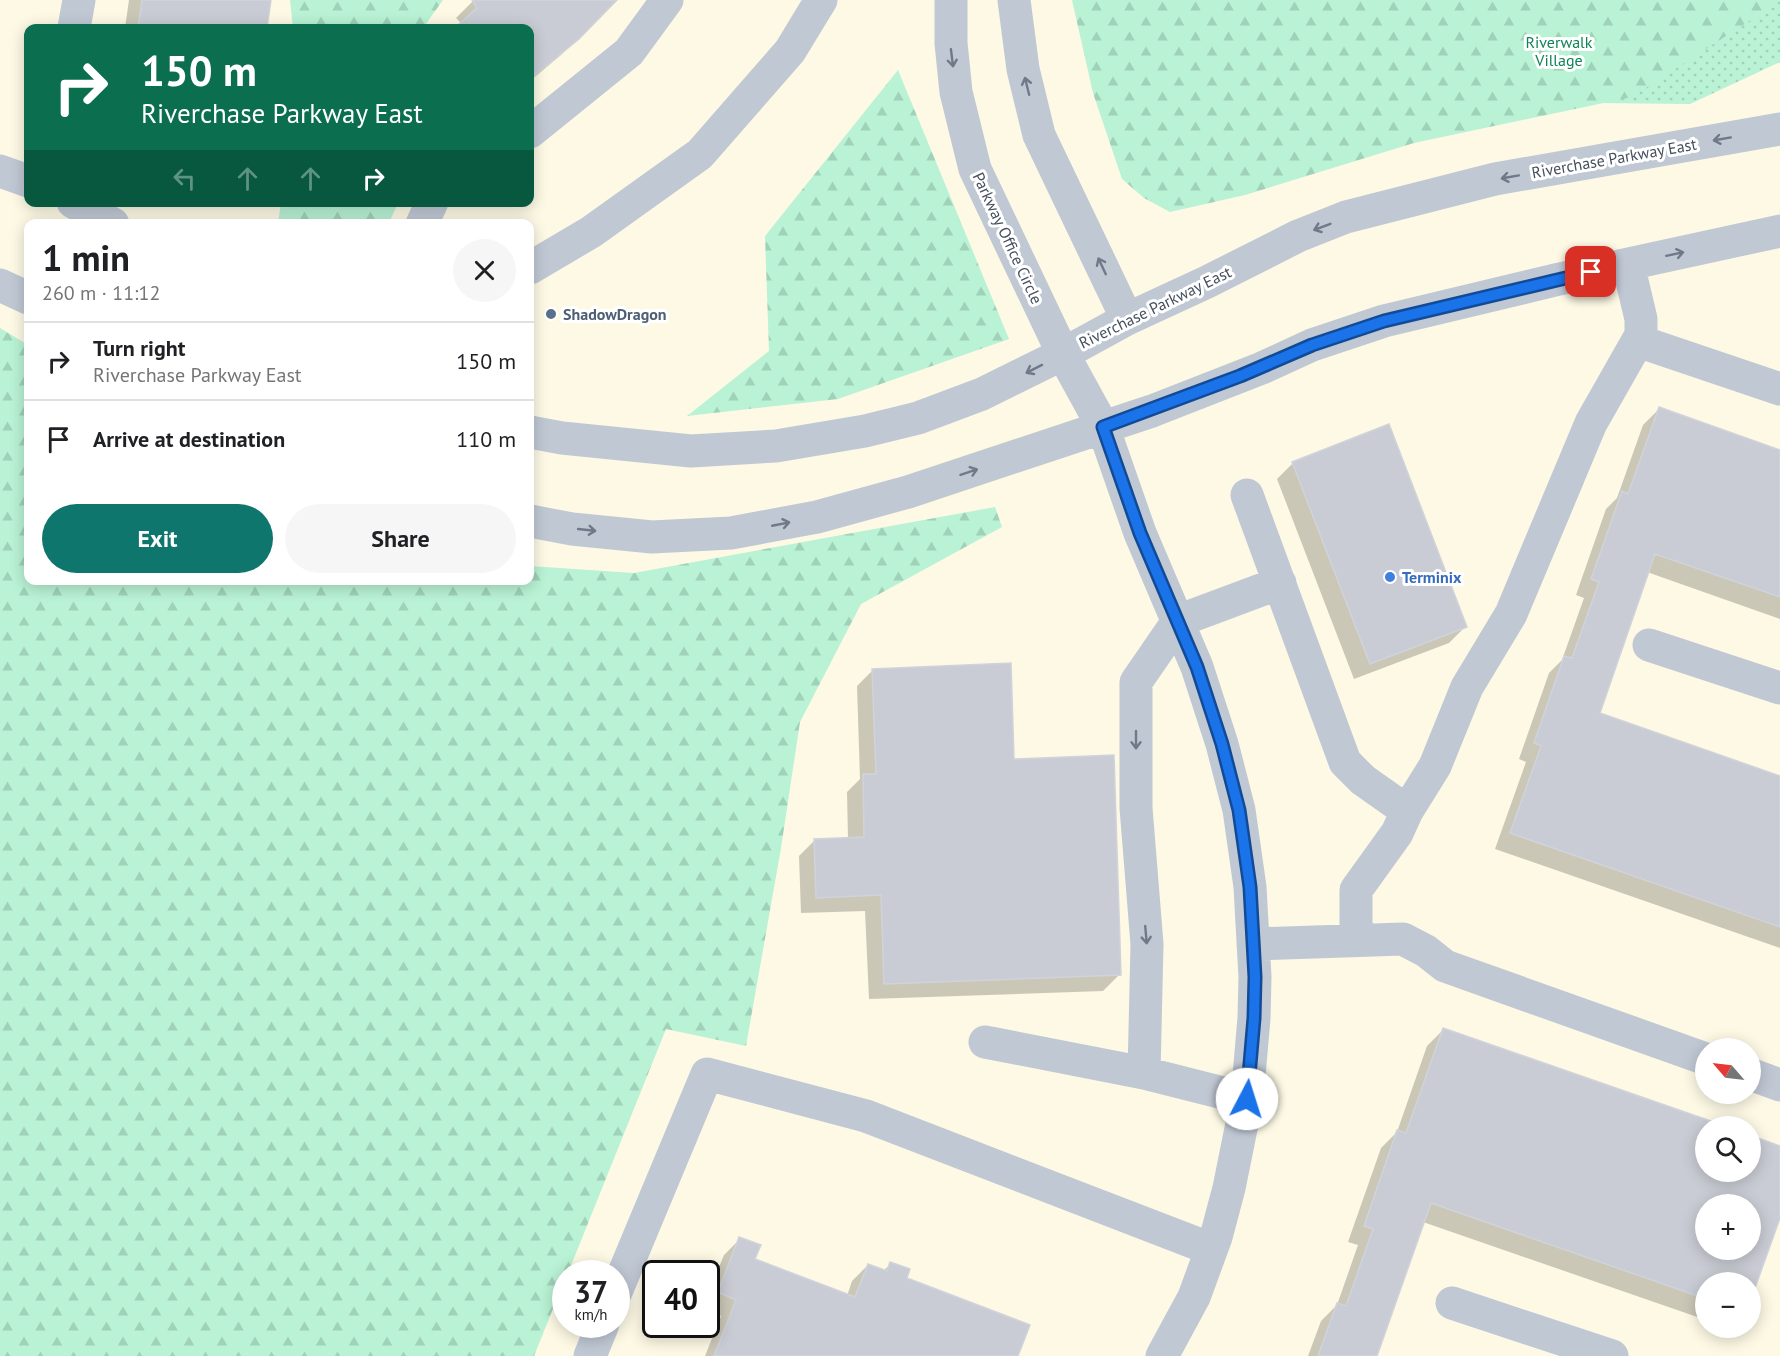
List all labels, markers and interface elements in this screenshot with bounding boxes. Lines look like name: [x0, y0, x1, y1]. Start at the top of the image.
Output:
park label: Riverwalk Village: [1526, 32, 1593, 70]
text: 150 m: [141, 43, 257, 98]
icon: right: [42, 48, 120, 126]
one-way arrow: [947, 48, 958, 68]
one-way arrow: [1021, 77, 1032, 96]
text: Riverchase Parkway East: [141, 96, 423, 130]
street label: Riverchase Parkway East: [1530, 134, 1698, 182]
one-way arrow: [1713, 134, 1733, 145]
icon: left: [168, 162, 201, 195]
icon: ahead: [231, 162, 264, 195]
icon: ahead: [294, 162, 327, 195]
icon: right: [357, 162, 390, 195]
street label: Parkway Office Circle: [969, 169, 1047, 307]
one-way arrow: [1500, 172, 1520, 183]
one-way arrow: [1313, 222, 1331, 233]
text: 1 min: [42, 234, 130, 281]
button: close: [453, 239, 516, 302]
pin: [1565, 246, 1616, 297]
one-way arrow: [1665, 248, 1684, 259]
icon: arrive: [1574, 255, 1607, 288]
one-way arrow: [1095, 257, 1107, 275]
street label: Riverchase Parkway East: [1076, 261, 1235, 353]
text: 260 m · 11:12: [42, 280, 160, 306]
place label: ShadowDragon: [563, 304, 667, 324]
marker: ShadowDragon: [544, 307, 558, 321]
text: Turn right: [93, 334, 185, 362]
icon: right: [42, 345, 75, 378]
text: 150 m: [456, 347, 516, 375]
text: Riverchase Parkway East: [93, 362, 302, 388]
one-way arrow: [1025, 363, 1043, 375]
icon: arrive: [42, 423, 75, 456]
text: Arrive at destination: [93, 425, 285, 453]
text: 110 m: [456, 425, 516, 453]
one-way arrow: [959, 465, 978, 476]
button: Exit: [42, 504, 273, 573]
button: Share: [285, 504, 516, 573]
one-way arrow: [771, 518, 790, 529]
one-way arrow: [577, 525, 597, 536]
place label: Terminix: [1402, 567, 1462, 587]
marker: Terminix: [1383, 570, 1397, 584]
one-way arrow: [1130, 730, 1142, 750]
one-way arrow: [1141, 924, 1152, 944]
north arrow: [1695, 1038, 1761, 1104]
map controls: [1695, 1038, 1761, 1338]
position arrow: [1215, 1067, 1279, 1131]
button: search: [1695, 1116, 1761, 1182]
button: +: [1695, 1194, 1761, 1260]
speed limit sign: 40: [642, 1260, 720, 1338]
text: 37: [574, 1272, 608, 1311]
button: −: [1695, 1272, 1761, 1338]
text: km/h: [575, 1305, 607, 1324]

